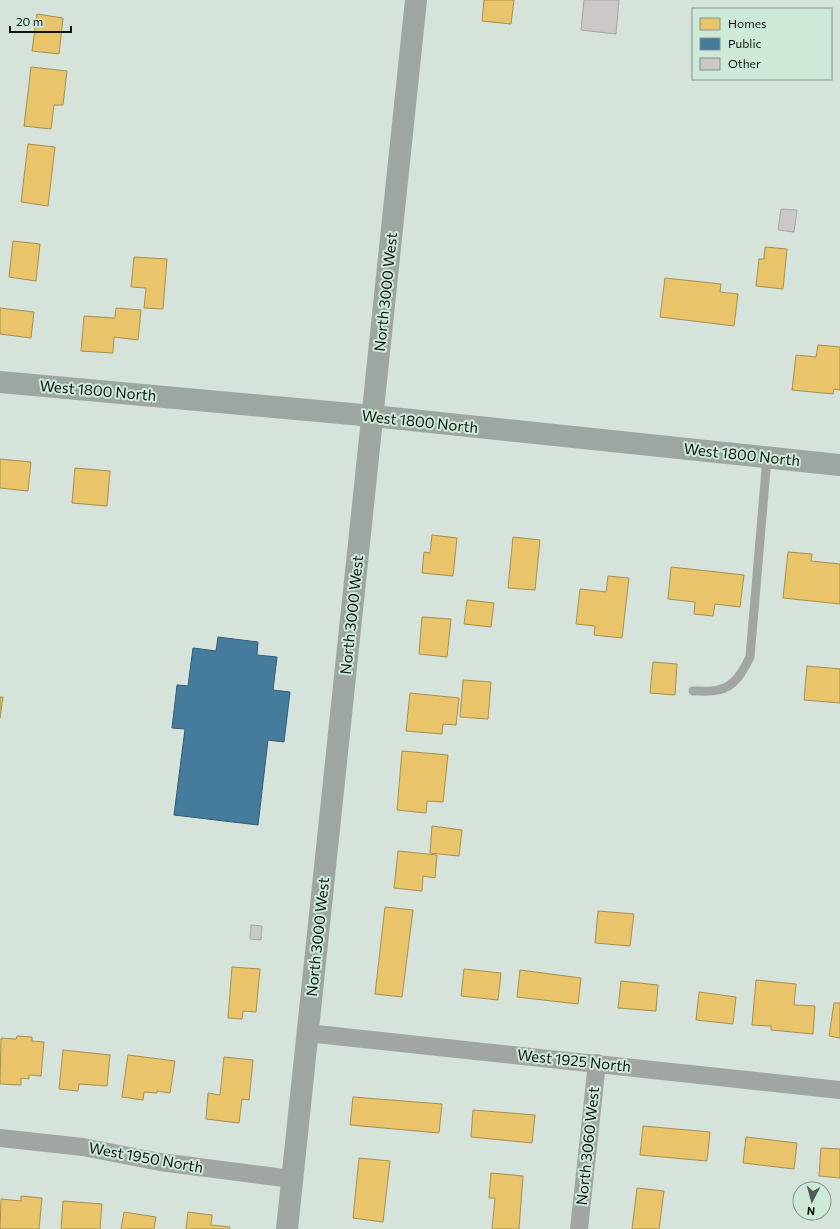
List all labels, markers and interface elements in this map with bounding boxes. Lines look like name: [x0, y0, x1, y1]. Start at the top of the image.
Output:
scale bar: [10, 8, 71, 34]
legend: [692, 8, 832, 80]
text: 20 m: [16, 14, 43, 28]
text: Homes: [728, 16, 766, 30]
text: Public: [728, 36, 761, 50]
text: Other: [728, 56, 761, 70]
street label: North 3000 West: [370, 231, 400, 352]
street label: West 1800 North: [39, 376, 157, 404]
street label: West 1800 North: [361, 406, 479, 436]
street label: West 1800 North: [683, 439, 801, 469]
street label: North 3000 West: [336, 554, 366, 675]
street label: North 3000 West: [302, 876, 332, 997]
street label: West 1925 North: [516, 1045, 632, 1075]
street label: North 3060 West: [572, 1086, 602, 1206]
street label: West 1950 North: [88, 1138, 205, 1176]
north arrow: [792, 1181, 832, 1221]
text: N: [806, 1205, 816, 1218]

